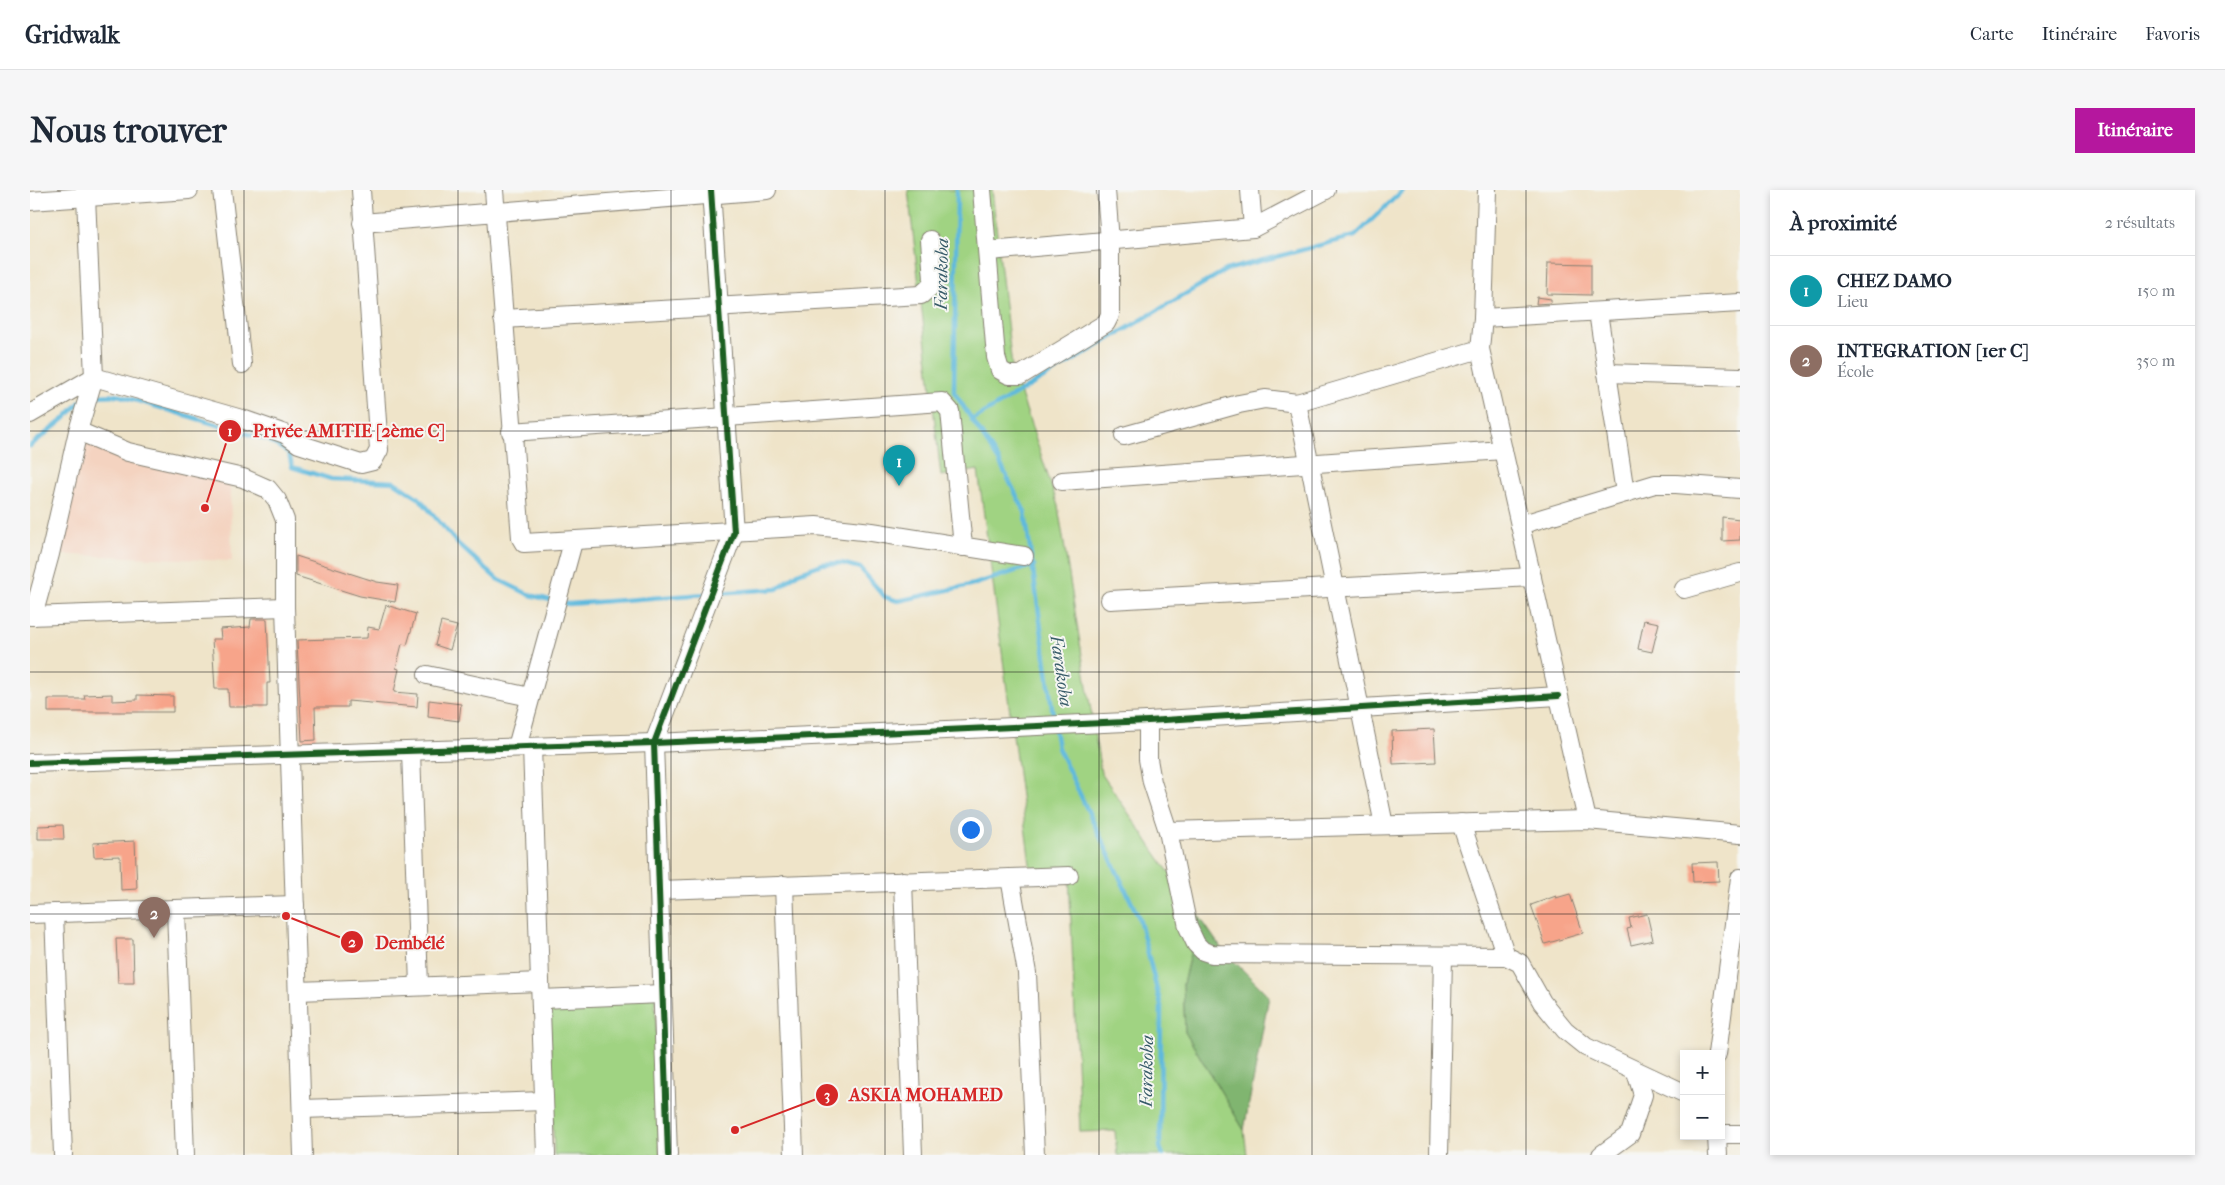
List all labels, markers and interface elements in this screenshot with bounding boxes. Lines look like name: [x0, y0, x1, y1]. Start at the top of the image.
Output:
text: Gridwalk: [25, 21, 120, 49]
text: Carte: [1970, 24, 2014, 45]
text: Itinéraire: [2042, 24, 2117, 45]
text: Favoris: [2145, 24, 2200, 45]
button: Itinéraire: [2075, 108, 2195, 153]
text: Nous trouver: [30, 110, 227, 151]
text: À proximité: [1790, 211, 1897, 235]
text: 2 résultats: [2105, 213, 2175, 232]
water label: Farakoba: [931, 238, 953, 311]
text: CHEZ DAMO: [1837, 270, 1952, 292]
text: 1: [1803, 281, 1809, 300]
text: 150 m: [2137, 281, 2175, 300]
text: Lieu: [1837, 292, 1868, 311]
text: INTEGRATION [1er C]: [1837, 340, 2029, 362]
text: 2: [1802, 351, 1810, 370]
text: 350 m: [2136, 351, 2175, 370]
text: École: [1837, 362, 1874, 381]
callout: Privée AMITIE [2ème C]: [218, 415, 455, 448]
text: Privée AMITIE [2ème C]: [253, 421, 445, 442]
text: 1: [227, 422, 233, 440]
pin: 1: [883, 445, 915, 486]
water label: Farakoba: [1045, 633, 1076, 708]
your location: [958, 817, 984, 843]
pin: 2: [138, 897, 170, 938]
callout: Dembélé: [340, 926, 454, 959]
text: 2: [348, 933, 356, 951]
text: Dembélé: [375, 933, 445, 954]
water label: Farakoba: [1136, 1035, 1158, 1108]
map controls: [1680, 1050, 1725, 1140]
button: +: [1680, 1050, 1725, 1095]
callout: ASKIA MOHAMED: [814, 1079, 1013, 1112]
text: ASKIA MOHAMED: [848, 1085, 1003, 1106]
text: 3: [824, 1086, 830, 1104]
button: −: [1680, 1095, 1725, 1140]

